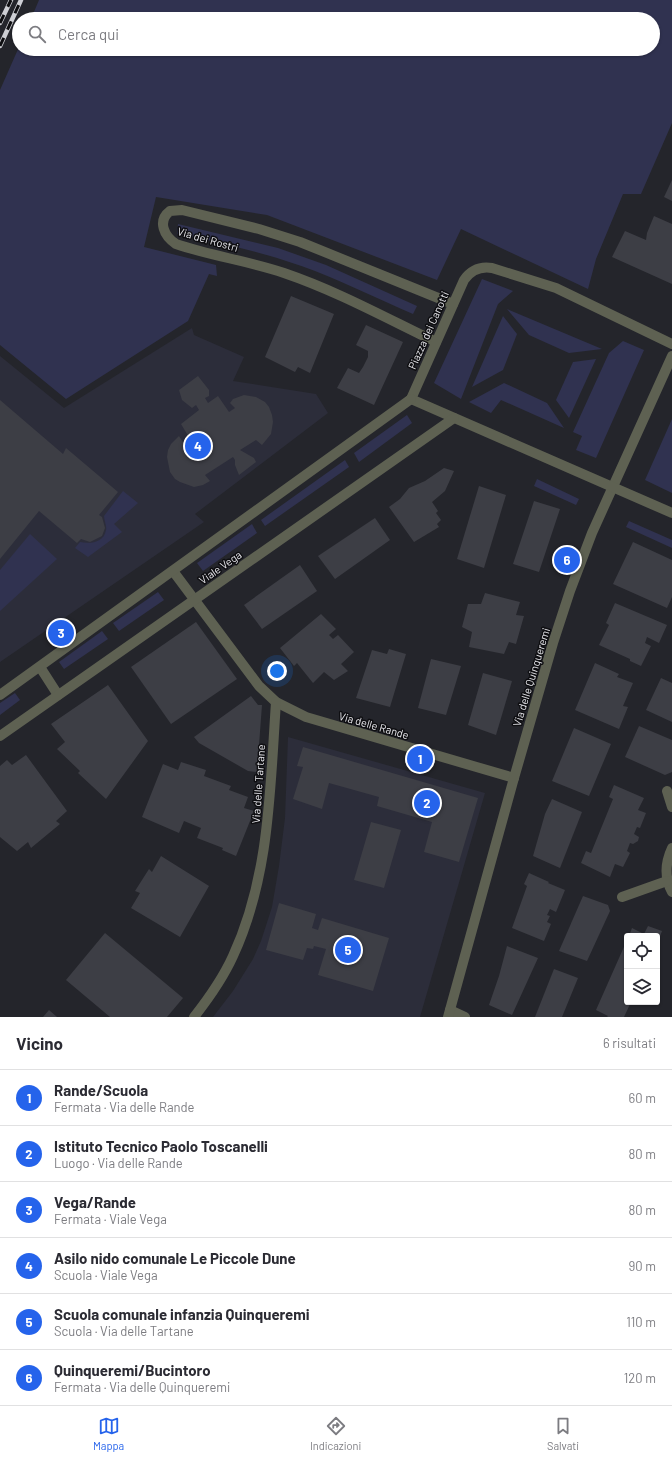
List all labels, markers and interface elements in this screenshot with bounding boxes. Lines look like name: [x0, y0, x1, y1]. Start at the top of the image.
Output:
search box: [12, 12, 660, 56]
icon: search: [26, 23, 48, 45]
text: Cerca qui: [58, 25, 119, 43]
street label: Via dei Rostri: [176, 224, 240, 254]
street label: Piazza dei Canotti: [405, 289, 451, 371]
pin: 4: [185, 431, 211, 461]
pin: 6: [554, 545, 580, 575]
street label: Viale Vega: [196, 548, 244, 586]
pin: 3: [48, 618, 74, 648]
street label: Via delle Quinqueremi: [510, 626, 552, 728]
your location: [267, 661, 287, 681]
street label: Via delle Rande: [338, 709, 411, 741]
street label: Via delle Tartane: [249, 744, 267, 824]
pin: 1: [407, 744, 433, 774]
pin: 2: [414, 788, 440, 818]
map controls: [624, 933, 660, 1005]
button: locate: [624, 933, 660, 969]
pin: 5: [335, 935, 361, 965]
button: layers: [624, 969, 660, 1005]
text: Vicino: [16, 1033, 63, 1053]
text: 6 risultati: [603, 1035, 656, 1051]
text: Rande/Scuola: [54, 1081, 148, 1099]
text: 1: [27, 1090, 31, 1106]
text: 60 m: [629, 1090, 656, 1106]
text: Fermata · Via delle Rande: [54, 1099, 194, 1115]
text: Istituto Tecnico Paolo Toscanelli: [54, 1137, 268, 1155]
text: 2: [25, 1146, 33, 1162]
text: 80 m: [629, 1146, 656, 1162]
text: Luogo · Via delle Rande: [54, 1155, 183, 1171]
text: Vega/Rande: [54, 1193, 136, 1211]
text: 3: [25, 1202, 33, 1218]
text: 80 m: [629, 1202, 656, 1218]
text: Fermata · Viale Vega: [54, 1211, 167, 1227]
text: Asilo nido comunale Le Piccole Dune: [54, 1249, 296, 1267]
text: 4: [25, 1258, 33, 1274]
text: 90 m: [629, 1258, 656, 1274]
text: Scuola · Viale Vega: [54, 1267, 158, 1283]
text: Scuola comunale infanzia Quinqueremi: [54, 1305, 310, 1323]
text: 5: [25, 1314, 33, 1330]
text: 110 m: [626, 1314, 656, 1330]
text: Scuola · Via delle Tartane: [54, 1323, 194, 1339]
text: Quinqueremi/Bucintoro: [54, 1361, 211, 1379]
text: 6: [26, 1370, 32, 1386]
text: 120 m: [624, 1370, 656, 1386]
text: Fermata · Via delle Quinqueremi: [54, 1379, 230, 1395]
tab: Mappa: [93, 1415, 124, 1452]
tab: Indicazioni: [310, 1415, 361, 1452]
tab: Salvati: [547, 1415, 579, 1452]

